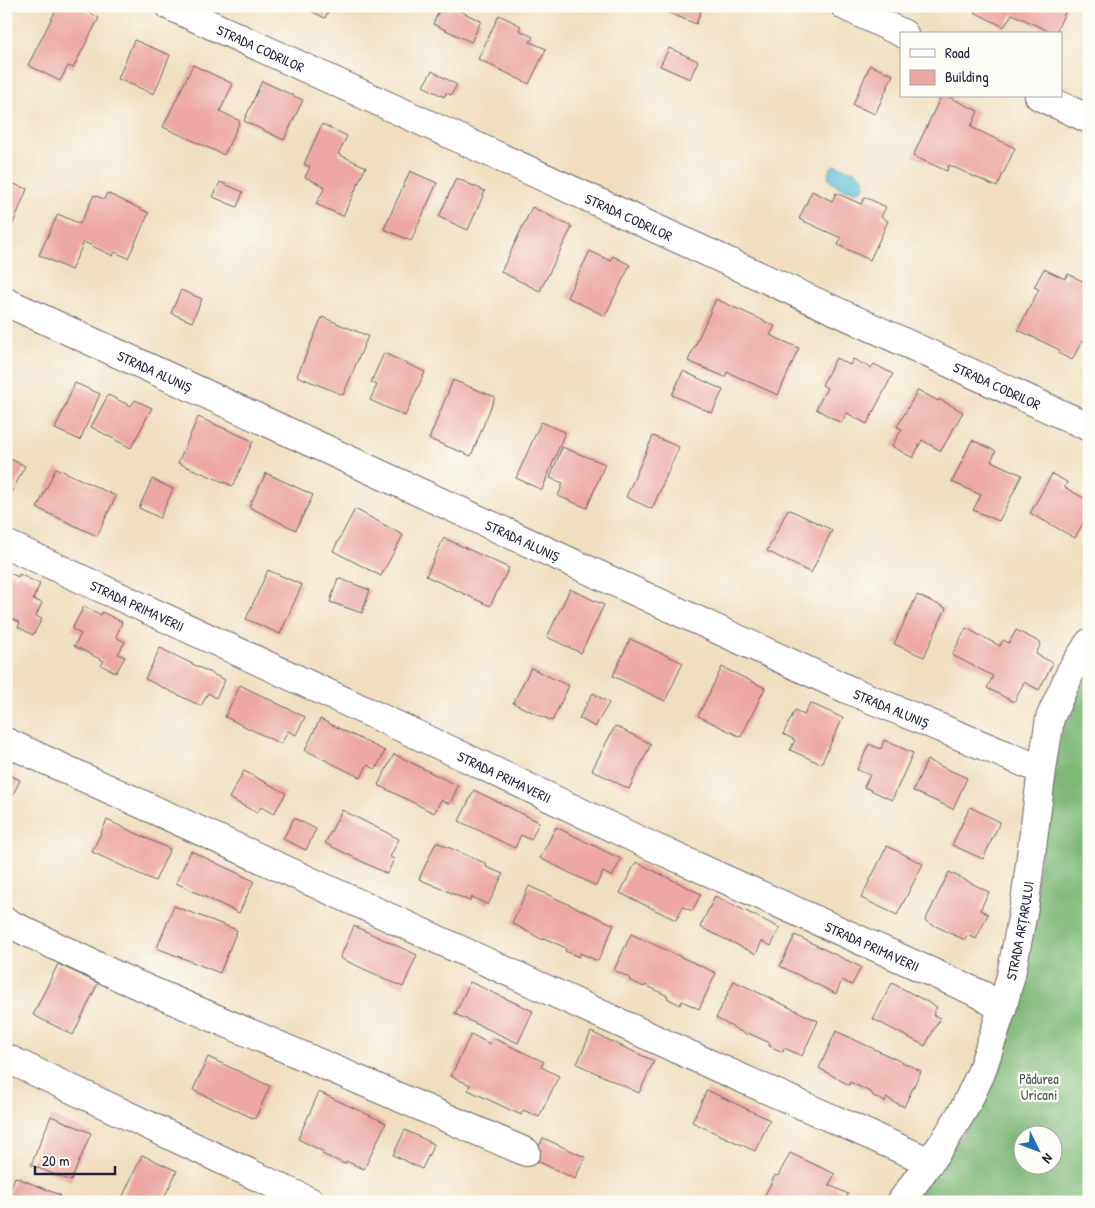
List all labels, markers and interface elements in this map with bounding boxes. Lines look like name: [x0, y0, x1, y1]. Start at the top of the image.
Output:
street label: STRADA CODRILOR: [214, 19, 308, 76]
legend: [900, 32, 1062, 98]
text: Road: [945, 42, 970, 63]
text: Building: [945, 66, 989, 87]
street label: STRADA CODRILOR: [582, 188, 676, 245]
street label: STRADA ALUNIȘ: [115, 345, 196, 396]
street label: STRADA CODRILOR: [951, 357, 1044, 413]
street label: STRADA ALUNIȘ: [483, 515, 564, 565]
street label: STRADA PRIMAVERII: [87, 575, 188, 635]
street label: STRADA ALUNIȘ: [851, 684, 933, 732]
street label: STRADA PRIMAVERII: [455, 746, 555, 807]
street label: STRADA ARȚARULUI: [1001, 880, 1037, 982]
street label: STRADA PRIMAVERII: [822, 916, 923, 975]
park label: Pădurea Uricani: [1019, 1069, 1059, 1104]
north arrow: [1012, 1126, 1062, 1176]
scale bar: [35, 1143, 115, 1175]
text: 20 m: [42, 1150, 69, 1171]
text: N: [1038, 1150, 1058, 1169]

